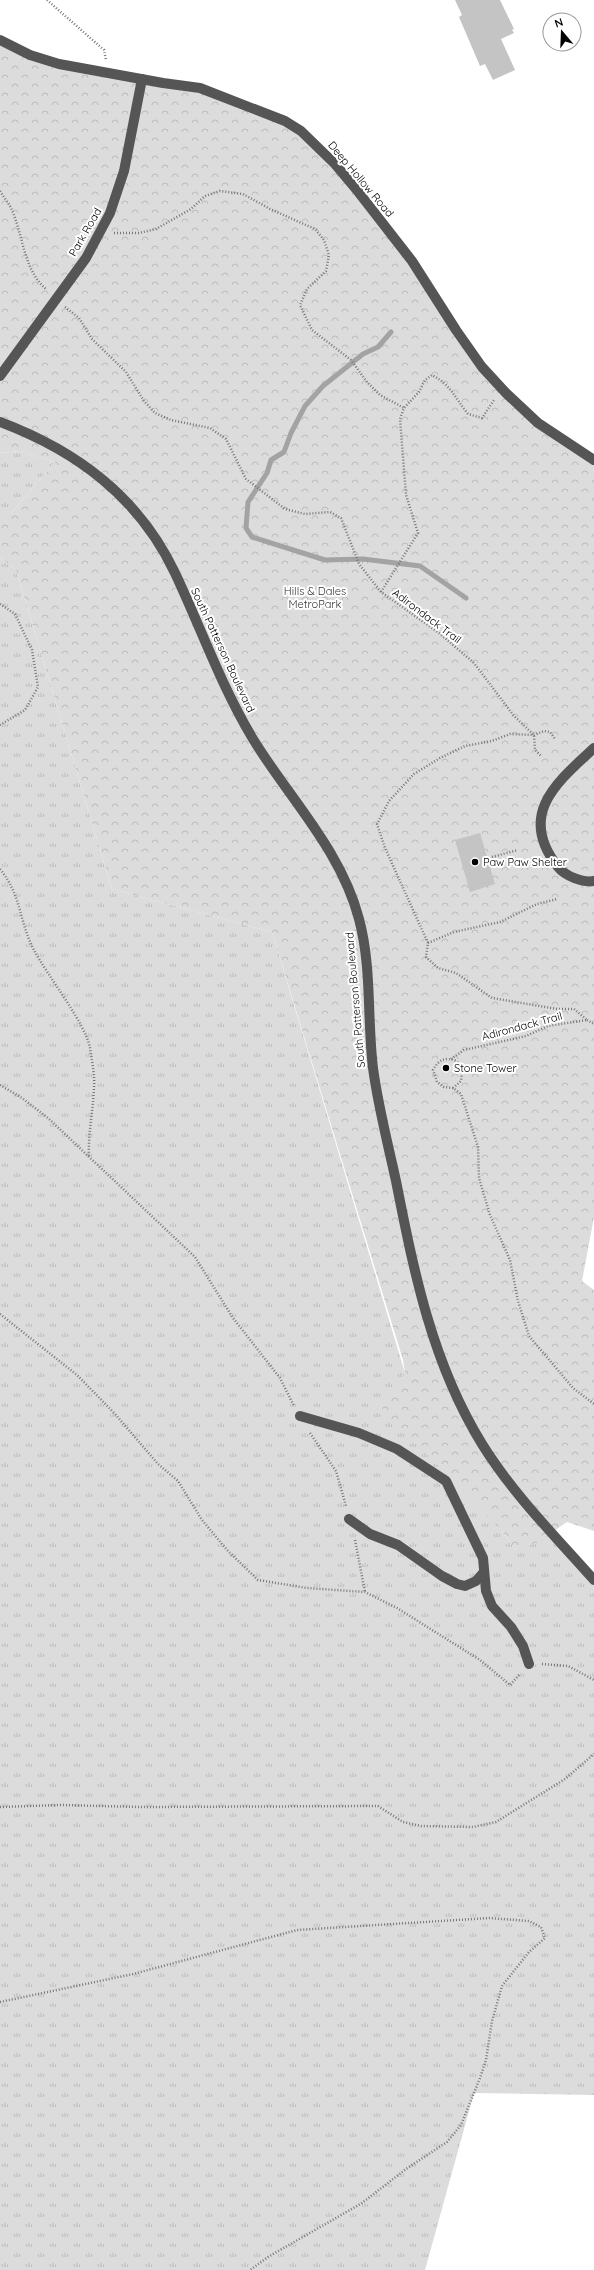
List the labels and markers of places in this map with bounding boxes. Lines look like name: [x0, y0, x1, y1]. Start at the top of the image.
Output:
place label: Paw Paw Shelter: [483, 855, 568, 869]
marker: Paw Paw Shelter: [470, 857, 480, 867]
place label: Stone Tower: [454, 1061, 518, 1075]
marker: Stone Tower: [441, 1063, 451, 1073]

